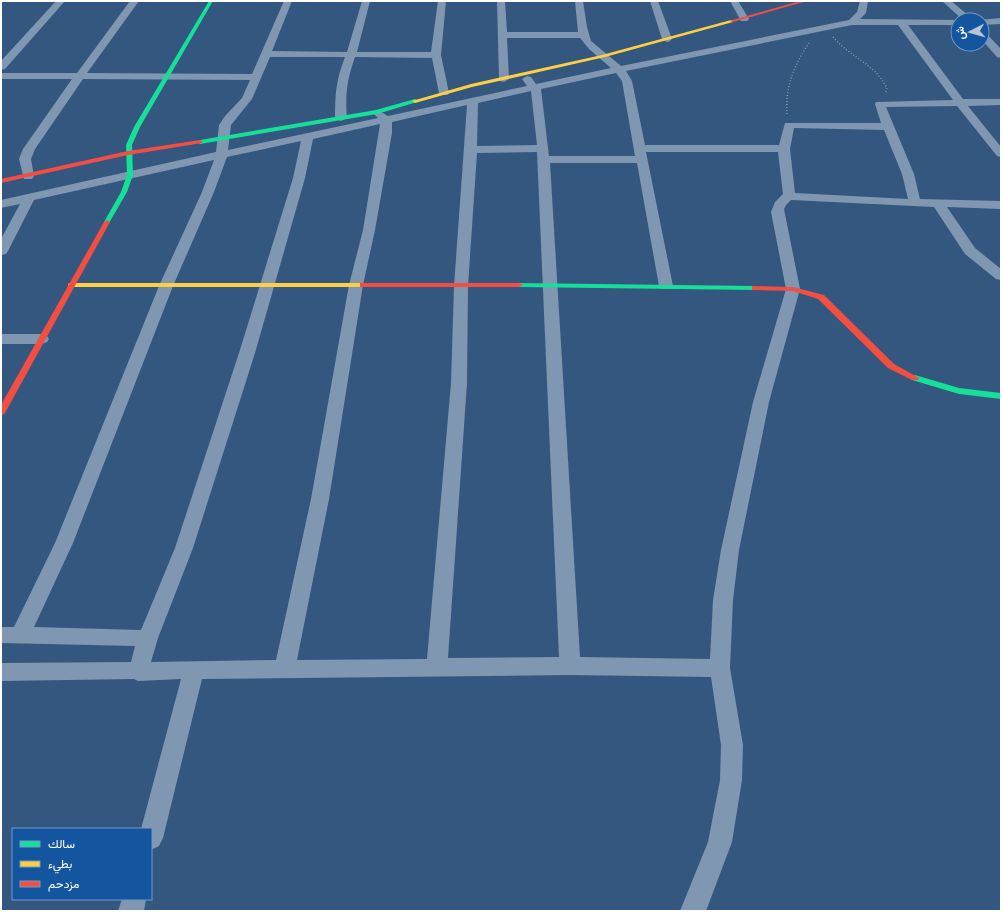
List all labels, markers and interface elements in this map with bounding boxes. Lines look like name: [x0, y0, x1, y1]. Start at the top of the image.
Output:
north arrow: [950, 12, 990, 52]
text: ش: [953, 26, 968, 40]
legend: [12, 828, 152, 900]
text: سالك: [48, 837, 75, 852]
text: بطيء: [48, 857, 72, 874]
text: مزدحم: [48, 877, 79, 892]

